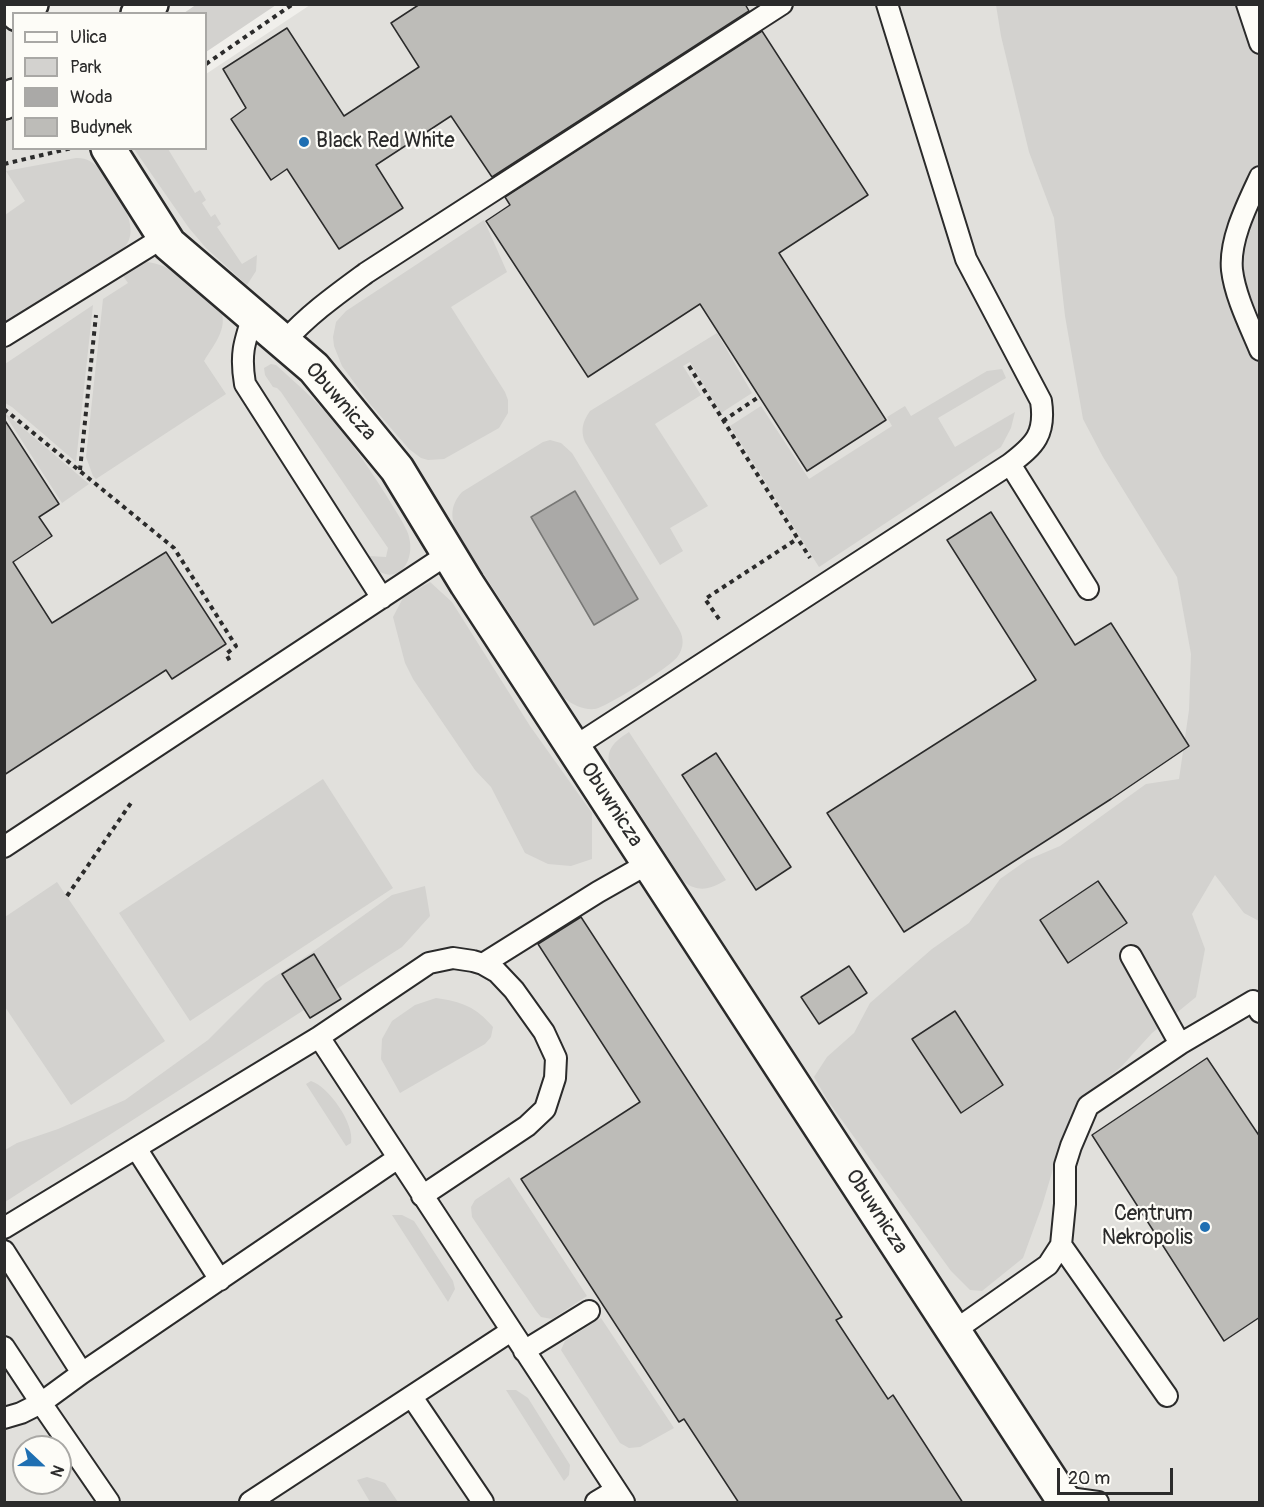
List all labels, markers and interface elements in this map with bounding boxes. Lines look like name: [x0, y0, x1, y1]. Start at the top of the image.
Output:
legend: [12, 12, 207, 150]
text: Ulica: [70, 26, 107, 49]
text: Park: [70, 56, 102, 79]
text: Woda: [70, 86, 112, 109]
text: Budynek: [70, 116, 132, 139]
place label: Black Red White: [316, 129, 455, 155]
marker: Black Red White: [297, 135, 311, 149]
street label: Obuwnicza: [299, 358, 381, 446]
street label: Obuwnicza: [574, 758, 648, 852]
street label: Obuwnicza: [839, 1165, 913, 1259]
place label: Centrum Nekropolis: [1102, 1202, 1193, 1252]
marker: Centrum Nekropolis: [1198, 1220, 1212, 1234]
north arrow: [12, 1435, 72, 1495]
scale bar: [1060, 1456, 1176, 1494]
text: N: [46, 1462, 68, 1480]
text: 20 m: [1068, 1467, 1110, 1490]

